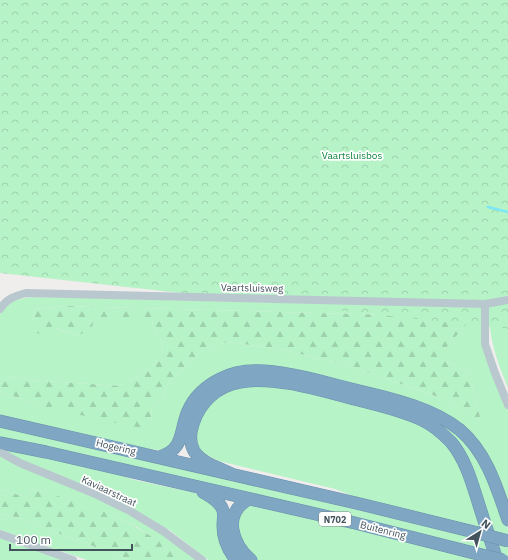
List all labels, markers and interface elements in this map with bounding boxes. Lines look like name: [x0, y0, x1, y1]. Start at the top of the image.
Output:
park label: Vaartsluisbos: [322, 149, 382, 162]
street label: Vaartsluisweg: [221, 281, 284, 295]
street label: Hogering: [95, 436, 138, 458]
street label: Kaviaarstraat: [79, 473, 139, 510]
road number: N702: [319, 512, 351, 526]
north arrow: [460, 512, 500, 552]
text: N: [479, 516, 493, 532]
street label: Buitenring: [359, 518, 408, 542]
scale bar: [10, 526, 132, 552]
text: 100 m: [16, 532, 51, 547]

